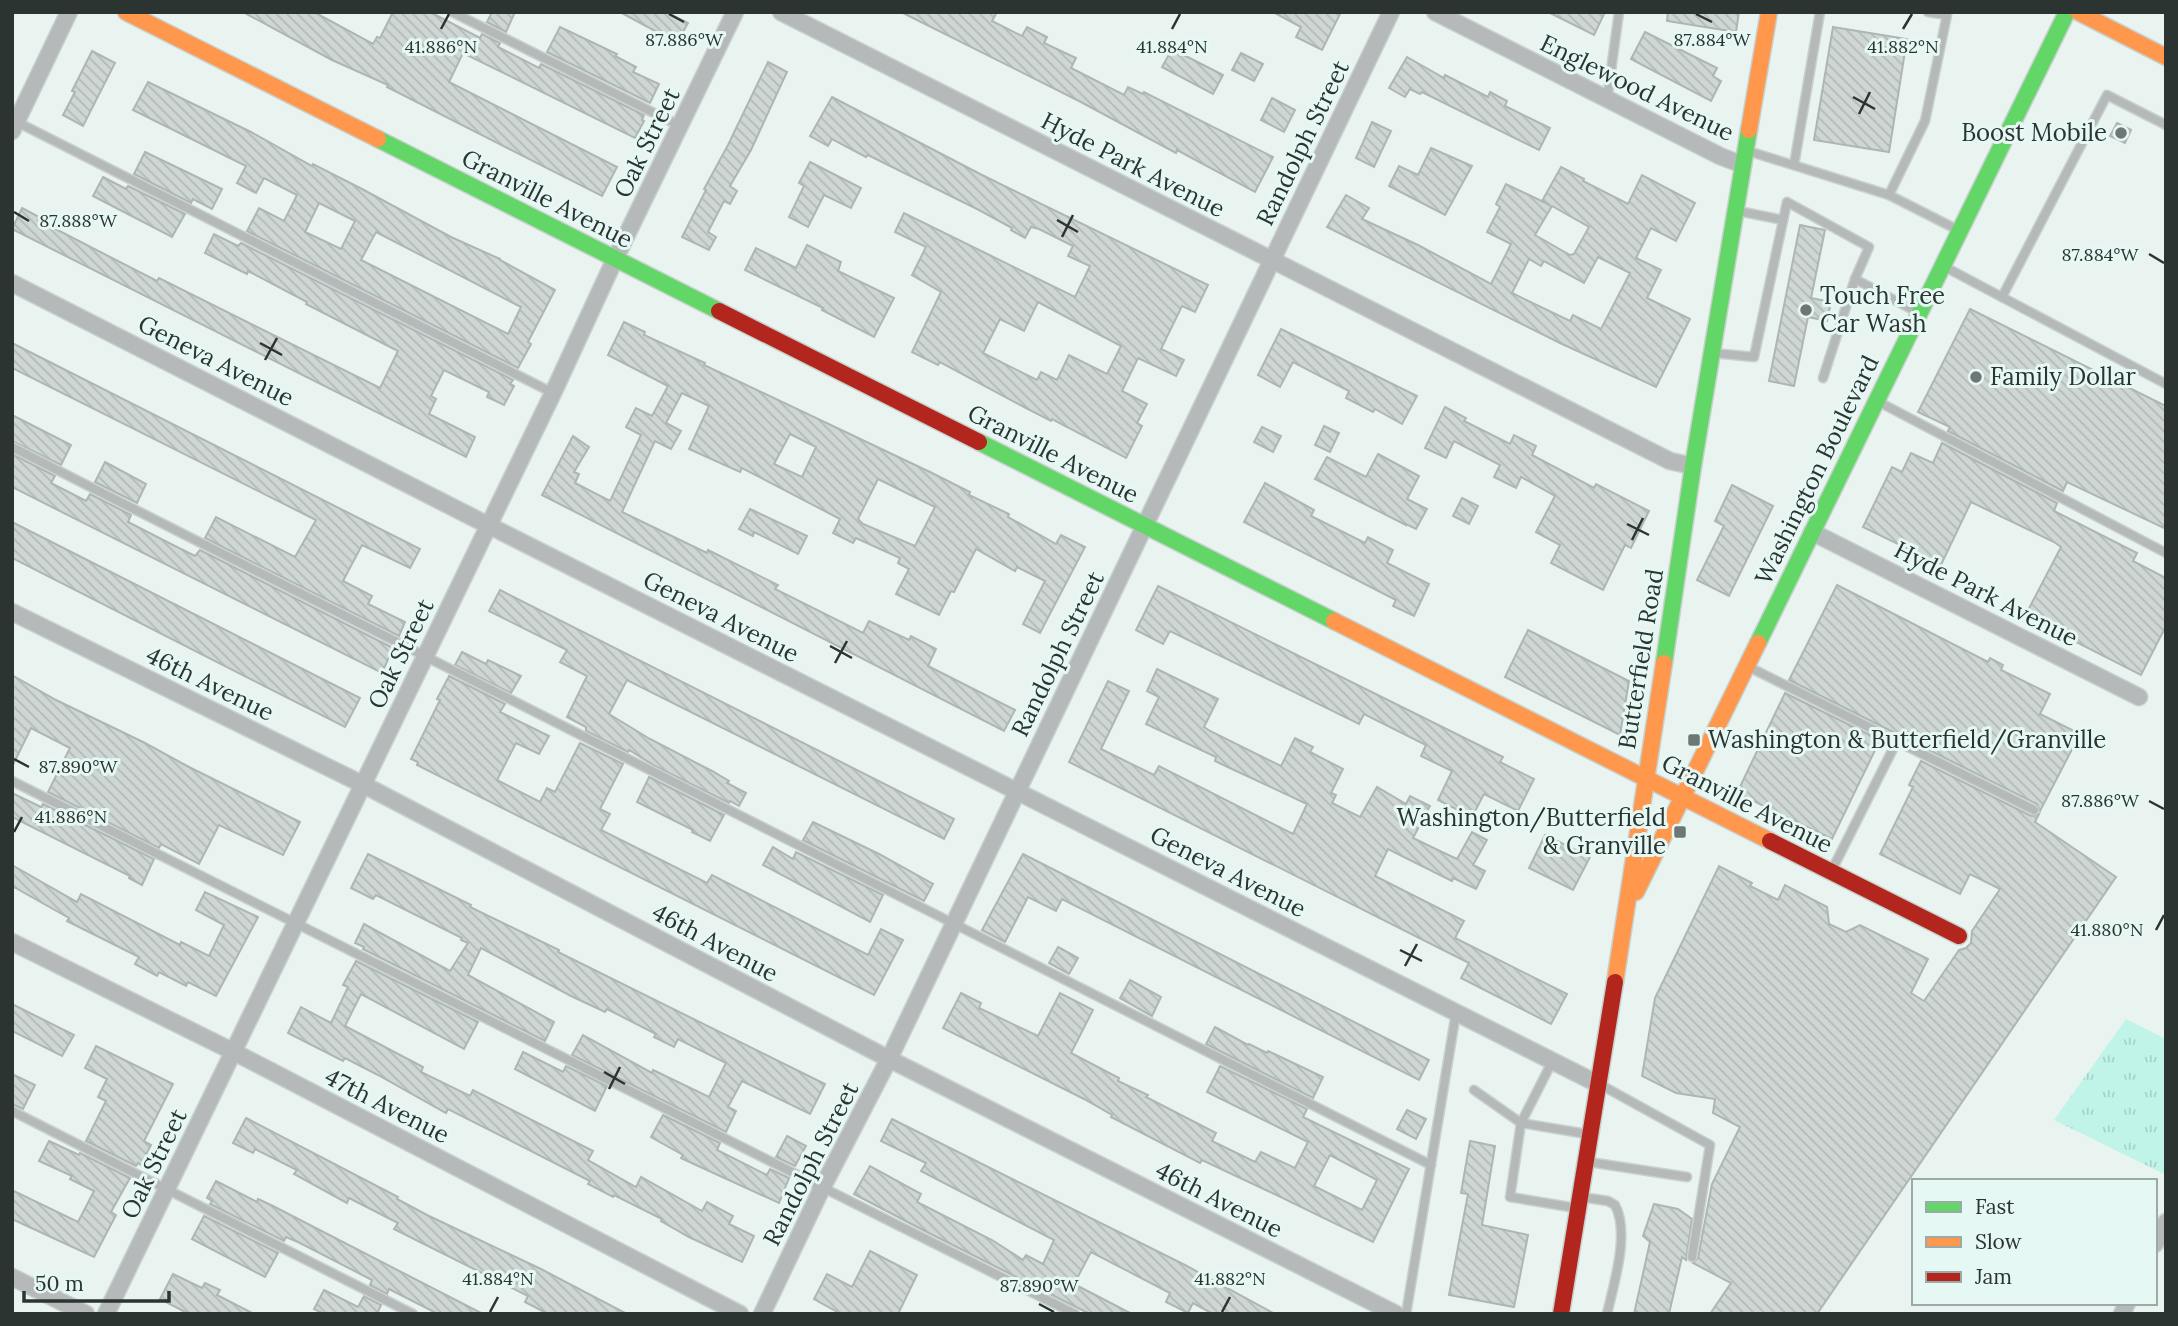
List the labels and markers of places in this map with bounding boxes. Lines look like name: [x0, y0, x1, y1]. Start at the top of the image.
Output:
place label: Boost Mobile: [1961, 117, 2107, 148]
marker: Boost Mobile: [2113, 125, 2129, 141]
place label: Touch Free Car Wash: [1820, 280, 1945, 339]
marker: Touch Free Car Wash: [1798, 302, 1814, 318]
place label: Family Dollar: [1990, 361, 2137, 392]
marker: Family Dollar: [1968, 369, 1984, 385]
place label: Washington & Butterfield/Granville: [1708, 724, 2106, 755]
marker: Washington & Butterfield/Granville: [1686, 732, 1702, 748]
place label: Washington/Butterfield & Granville: [1396, 802, 1666, 861]
marker: Washington/Butterfield & Granville: [1672, 824, 1688, 840]

